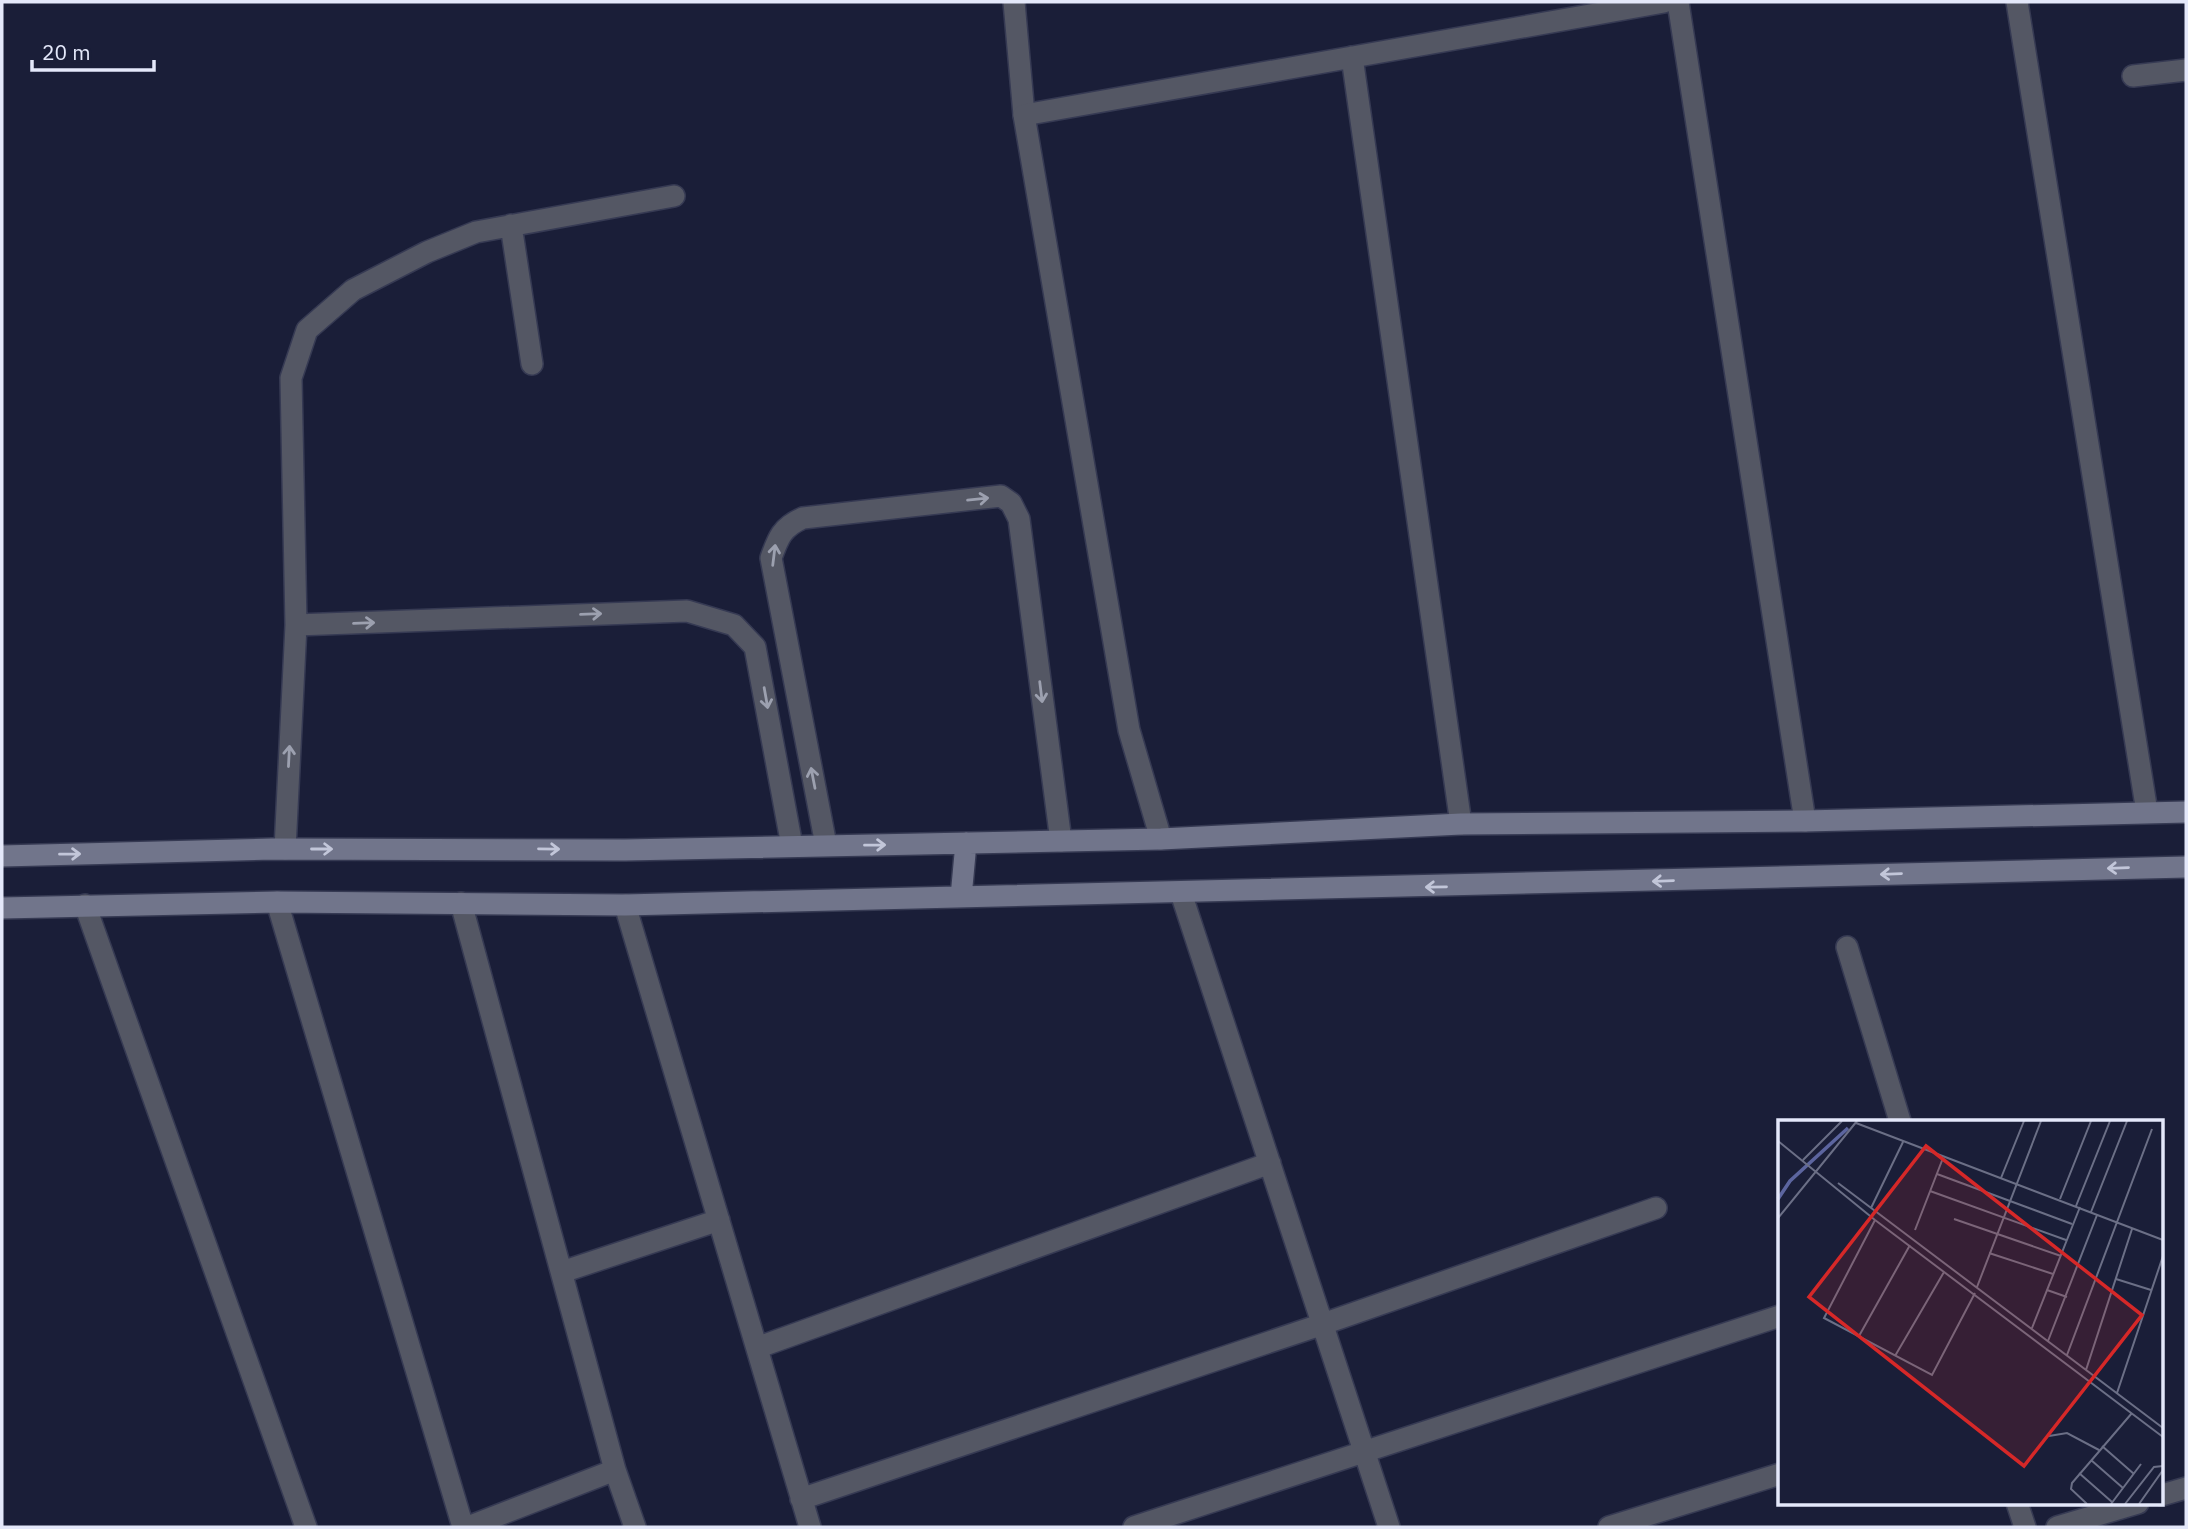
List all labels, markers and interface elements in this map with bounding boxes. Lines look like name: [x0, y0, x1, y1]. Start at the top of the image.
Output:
scale bar: [32, 28, 154, 72]
text: 20 m: [42, 38, 91, 66]
one-way arrow: [966, 492, 989, 505]
one-way arrow: [768, 544, 781, 567]
one-way arrow: [579, 608, 602, 621]
one-way arrow: [352, 616, 375, 629]
one-way arrow: [1035, 680, 1048, 703]
one-way arrow: [760, 686, 773, 709]
one-way arrow: [283, 745, 296, 768]
one-way arrow: [806, 767, 820, 790]
one-way arrow: [863, 838, 886, 851]
one-way arrow: [310, 842, 333, 855]
one-way arrow: [538, 842, 561, 856]
one-way arrow: [58, 848, 81, 861]
one-way arrow: [2107, 861, 2130, 875]
one-way arrow: [1879, 868, 1902, 881]
one-way arrow: [1652, 874, 1675, 887]
one-way arrow: [1425, 880, 1448, 894]
inset map: [1778, 1120, 2164, 1504]

